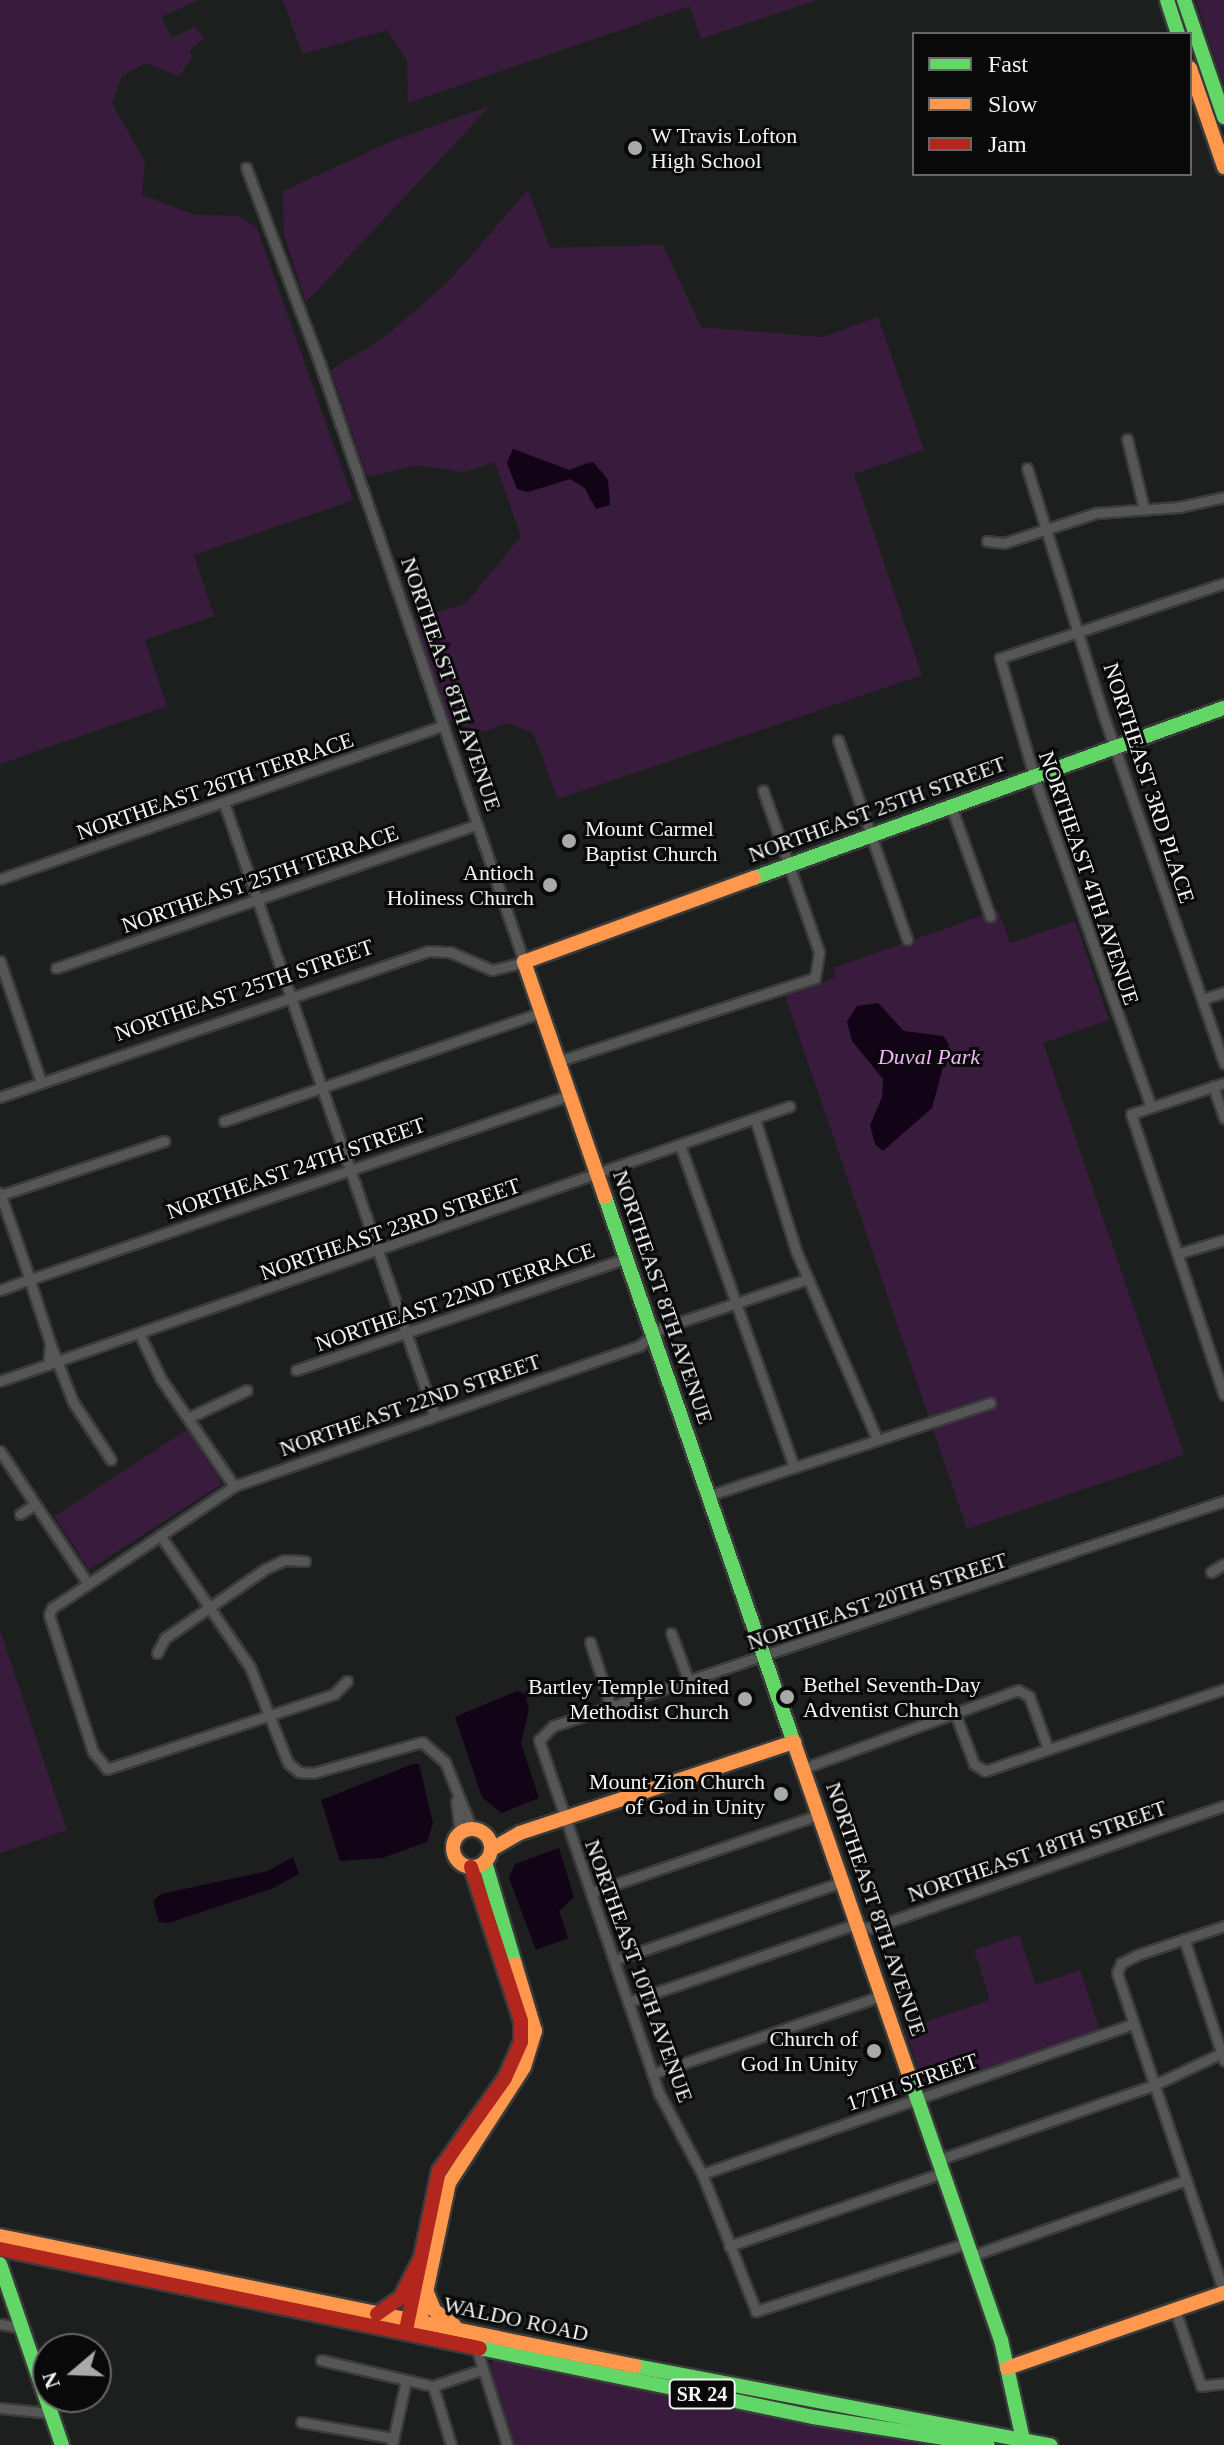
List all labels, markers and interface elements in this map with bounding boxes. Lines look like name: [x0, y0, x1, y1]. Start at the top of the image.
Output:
legend: [912, 32, 1192, 176]
text: Fast: [988, 51, 1028, 77]
text: Slow: [988, 91, 1037, 117]
place label: W Travis Lofton High School: [651, 122, 798, 174]
text: Jam: [988, 131, 1027, 157]
marker: W Travis Lofton High School: [626, 139, 644, 157]
street label: NORTHEAST 8TH AVENUE: [395, 553, 507, 815]
street label: NORTHEAST 3RD PLACE: [1098, 659, 1200, 907]
street label: NORTHEAST 26TH TERRACE: [73, 726, 357, 846]
street label: NORTHEAST 4TH AVENUE: [1033, 747, 1145, 1009]
street label: NORTHEAST 25TH STREET: [744, 750, 1010, 868]
place label: Mount Carmel Baptist Church: [585, 815, 718, 866]
street label: NORTHEAST 25TH TERRACE: [118, 819, 402, 939]
marker: Mount Carmel Baptist Church: [560, 832, 578, 850]
place label: Antioch Holiness Church: [387, 859, 534, 910]
marker: Antioch Holiness Church: [541, 876, 559, 894]
street label: NORTHEAST 25TH STREET: [111, 933, 377, 1047]
park label: Duval Park: [878, 1044, 980, 1070]
street label: NORTHEAST 24TH STREET: [163, 1111, 429, 1225]
street label: NORTHEAST 8TH AVENUE: [607, 1166, 719, 1428]
street label: NORTHEAST 23RD STREET: [256, 1172, 524, 1286]
street label: NORTHEAST 22ND TERRACE: [311, 1237, 599, 1357]
street label: NORTHEAST 22ND STREET: [276, 1348, 544, 1462]
street label: NORTHEAST 20TH STREET: [743, 1546, 1011, 1656]
place label: Bethel Seventh-Day Adventist Church: [803, 1671, 981, 1722]
place label: Bartley Temple United Methodist Church: [528, 1673, 729, 1724]
marker: Bethel Seventh-Day Adventist Church: [778, 1688, 796, 1706]
marker: Bartley Temple United Methodist Church: [736, 1690, 754, 1708]
place label: Mount Zion Church of God in Unity: [589, 1768, 765, 1820]
street label: NORTHEAST 8TH AVENUE: [820, 1778, 932, 2040]
marker: Mount Zion Church of God in Unity: [772, 1785, 790, 1803]
street label: NORTHEAST 18TH STREET: [904, 1794, 1170, 1908]
street label: NORTHEAST 10TH AVENUE: [579, 1835, 699, 2107]
place label: Church of God In Unity: [741, 2025, 858, 2076]
marker: Church of God In Unity: [865, 2042, 883, 2060]
street label: 17TH STREET: [843, 2047, 981, 2117]
street label: WALDO ROAD: [441, 2291, 591, 2347]
north arrow: [32, 2333, 112, 2413]
text: N: [36, 2369, 65, 2392]
road number: SR 24: [668, 2378, 736, 2410]

